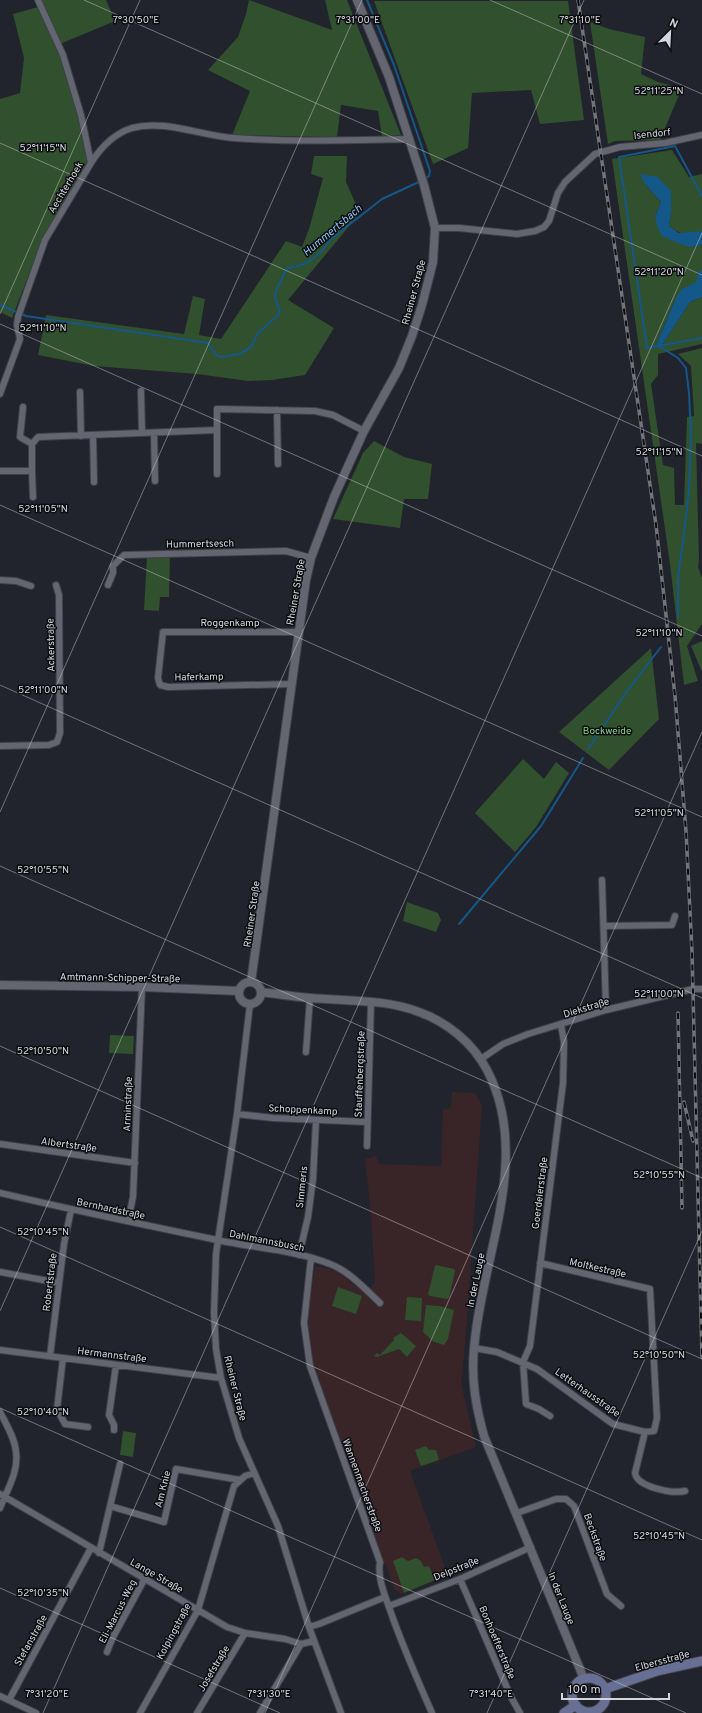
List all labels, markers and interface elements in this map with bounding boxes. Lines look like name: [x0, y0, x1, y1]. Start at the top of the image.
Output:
north arrow: [650, 12, 690, 52]
text: 7°30'50"E: [113, 14, 159, 27]
text: 7°31'00"E: [336, 14, 380, 27]
text: 7°31'10"E: [559, 14, 601, 27]
text: N: [667, 16, 680, 32]
text: 52°11'25"N: [634, 85, 684, 98]
street label: Isendorf: [633, 126, 672, 143]
text: 52°11'15"N: [19, 142, 67, 155]
street label: Aechterhoek: [46, 160, 87, 216]
water label: Hummertsbach: [300, 202, 365, 260]
street label: Rheiner Straße: [400, 258, 429, 326]
text: 52°11'20"N: [634, 266, 684, 279]
text: 52°11'10"N: [19, 322, 67, 335]
text: 52°11'15"N: [635, 446, 683, 459]
text: 52°11'05"N: [18, 503, 68, 516]
street label: Hummertsesch: [166, 537, 234, 552]
street label: Rheiner Straße: [284, 558, 309, 626]
street label: Roggenkamp: [200, 617, 260, 630]
street label: Ackerstraße: [45, 618, 58, 672]
text: 52°11'10"N: [635, 627, 683, 640]
street label: Haferkamp: [174, 671, 224, 684]
text: 52°11'00"N: [18, 684, 68, 697]
park label: Bockweide: [583, 725, 631, 738]
text: 52°11'05"N: [634, 807, 684, 820]
text: 52°10'55"N: [17, 864, 69, 877]
street label: Rheiner Straße: [241, 880, 264, 948]
street label: Amtmann-Schipper-Straße: [60, 971, 180, 986]
text: 52°11'00"N: [634, 988, 684, 1001]
street label: Diekstraße: [562, 995, 611, 1022]
street label: Stauffenbergstraße: [352, 1031, 369, 1118]
text: 52°10'50"N: [17, 1045, 69, 1058]
street label: Arminstraße: [121, 1076, 136, 1132]
street label: Schoppenkamp: [268, 1102, 338, 1119]
street label: Albertstraße: [40, 1135, 98, 1156]
street label: Goerdelerstraße: [530, 1156, 551, 1230]
street label: Simmeris: [294, 1165, 311, 1209]
text: 52°10'55"N: [633, 1169, 685, 1182]
street label: Bernhardstraße: [75, 1196, 146, 1223]
text: 52°10'45"N: [17, 1226, 69, 1239]
street label: Dahlmannsbusch: [228, 1228, 306, 1255]
street label: Robertstraße: [40, 1252, 61, 1312]
street label: In der Lauge: [464, 1252, 489, 1309]
street label: Moltkestraße: [568, 1256, 627, 1281]
street label: Hermannstraße: [77, 1345, 147, 1366]
text: 52°10'50"N: [633, 1349, 685, 1362]
street label: Rheiner Straße: [220, 1354, 249, 1422]
street label: Letterhausstraße: [552, 1366, 622, 1421]
text: 52°10'40"N: [17, 1406, 69, 1419]
street label: Wannenmacherstraße: [339, 1437, 384, 1534]
street label: Am Knie: [153, 1469, 174, 1509]
street label: Beckstraße: [580, 1512, 609, 1563]
text: 52°10'45"N: [633, 1530, 685, 1543]
street label: Delpstraße: [432, 1554, 481, 1584]
street label: Lange Straße: [127, 1556, 185, 1597]
street label: In der Lauge: [544, 1570, 577, 1627]
street label: Eli-Marcus-Weg: [97, 1577, 140, 1646]
text: 52°10'35"N: [17, 1587, 69, 1600]
street label: Kolpingstraße: [154, 1601, 195, 1662]
street label: Bonhoefferstraße: [475, 1604, 518, 1681]
street label: Stefanstraße: [12, 1613, 51, 1669]
street label: Josefstraße: [195, 1643, 233, 1694]
street label: Elbersstraße: [634, 1648, 691, 1675]
scale bar: [562, 1675, 669, 1701]
text: 100 m: [568, 1682, 601, 1698]
text: 7°31'20"E: [25, 1688, 69, 1701]
text: 7°31'30"E: [247, 1688, 291, 1701]
text: 7°31'40"E: [469, 1688, 513, 1701]

